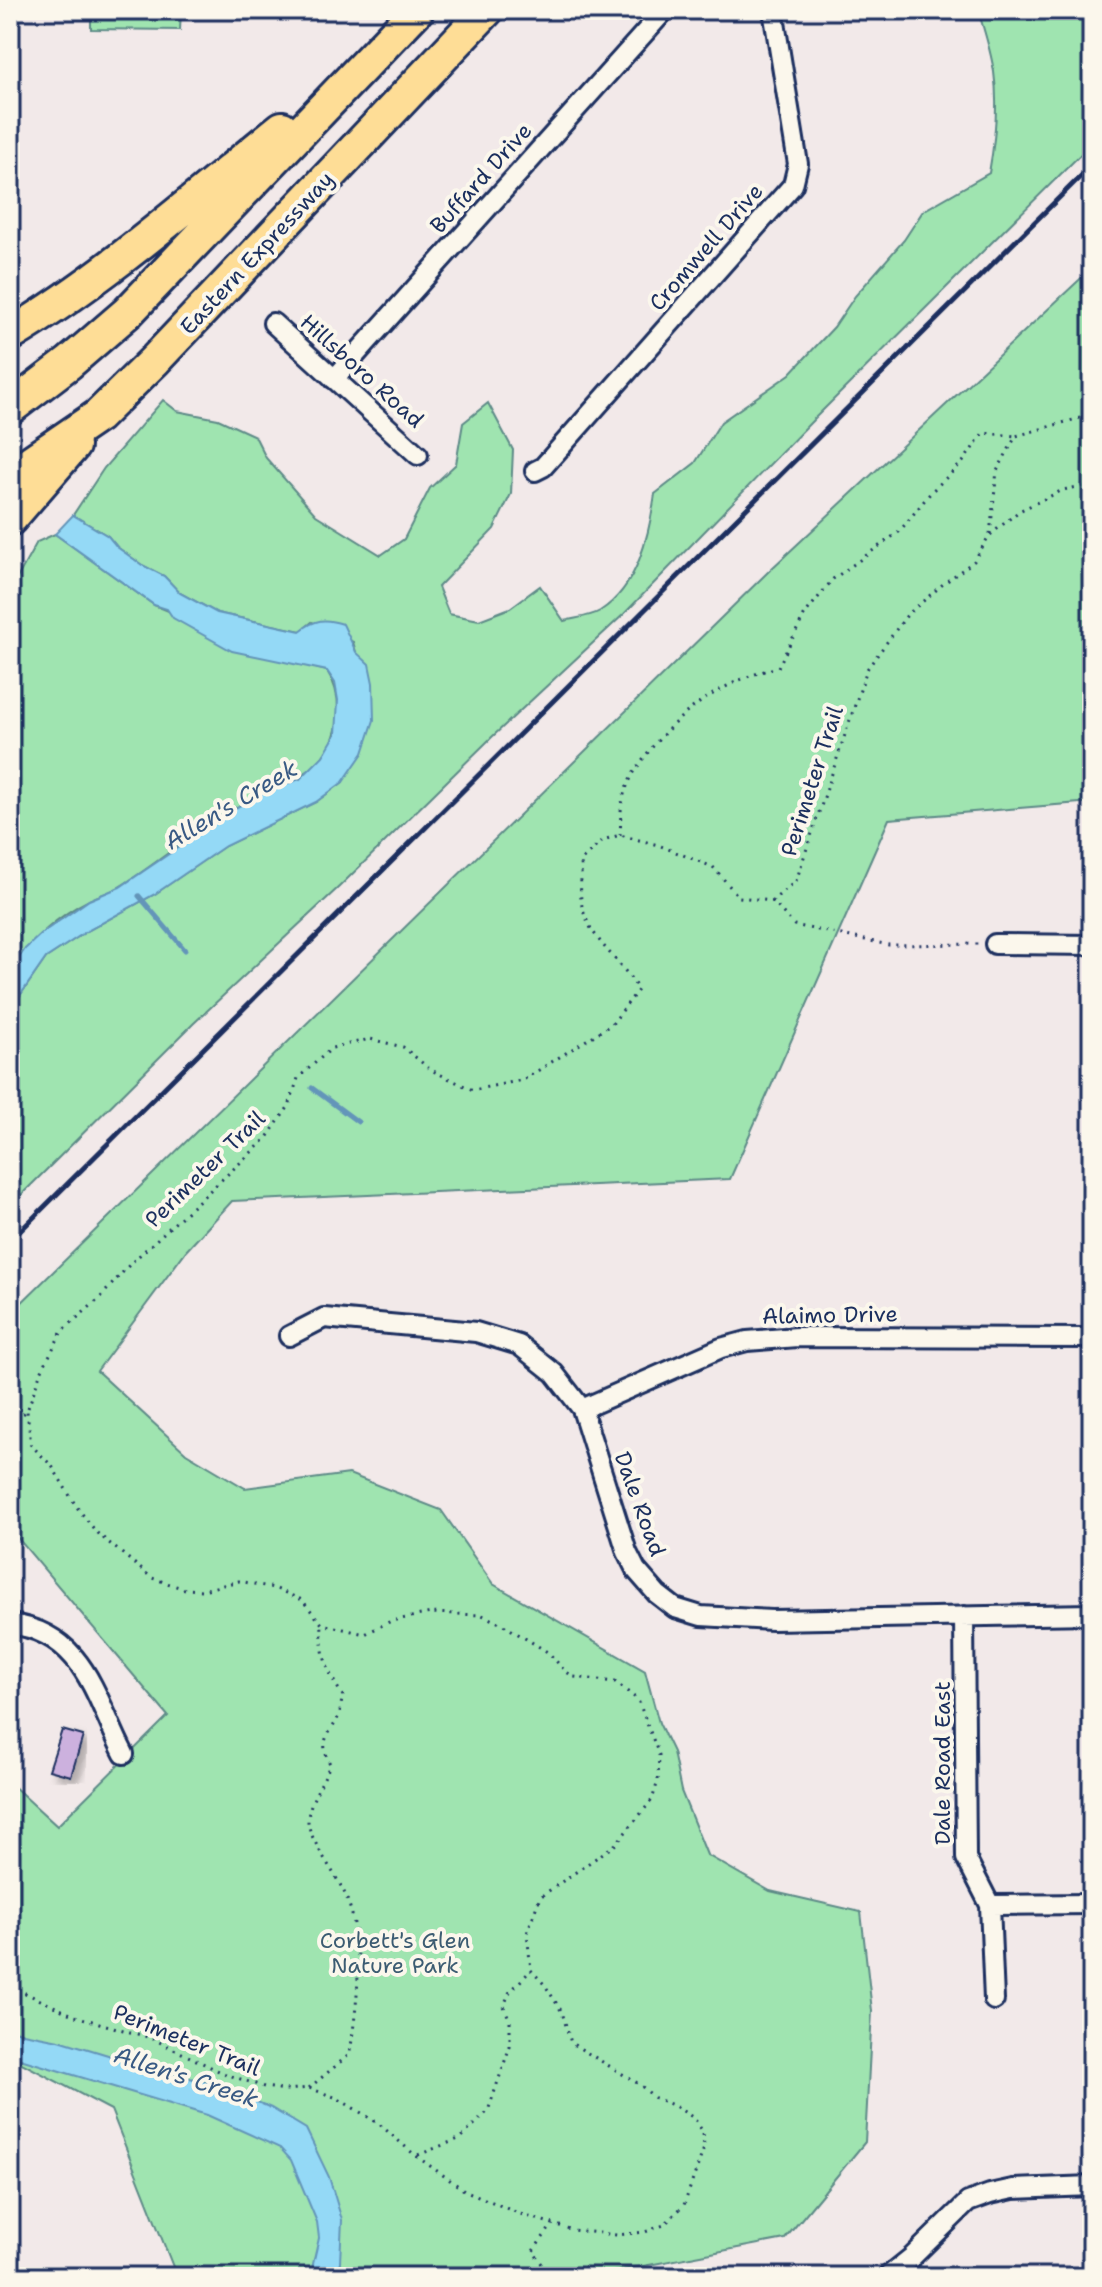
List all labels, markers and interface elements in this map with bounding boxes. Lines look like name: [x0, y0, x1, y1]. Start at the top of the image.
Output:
street label: Buffard Drive: [424, 117, 538, 239]
street label: Eastern Expressway: [174, 165, 340, 341]
street label: Cromwell Drive: [643, 177, 769, 317]
street label: Hillsboro Road: [294, 308, 430, 434]
street label: Perimeter Trail: [774, 702, 850, 860]
water label: Allen's Creek: [158, 753, 304, 857]
street label: Perimeter Trail: [139, 1104, 272, 1234]
street label: Alaimo Drive: [762, 1299, 898, 1331]
street label: Dale Road: [608, 1448, 672, 1560]
street label: Dale Road East: [928, 1681, 957, 1845]
park label: Corbett's Glen Nature Park: [320, 1926, 470, 1980]
street label: Perimeter Trail: [109, 1997, 265, 2083]
water label: Allen's Creek: [110, 2039, 263, 2115]

